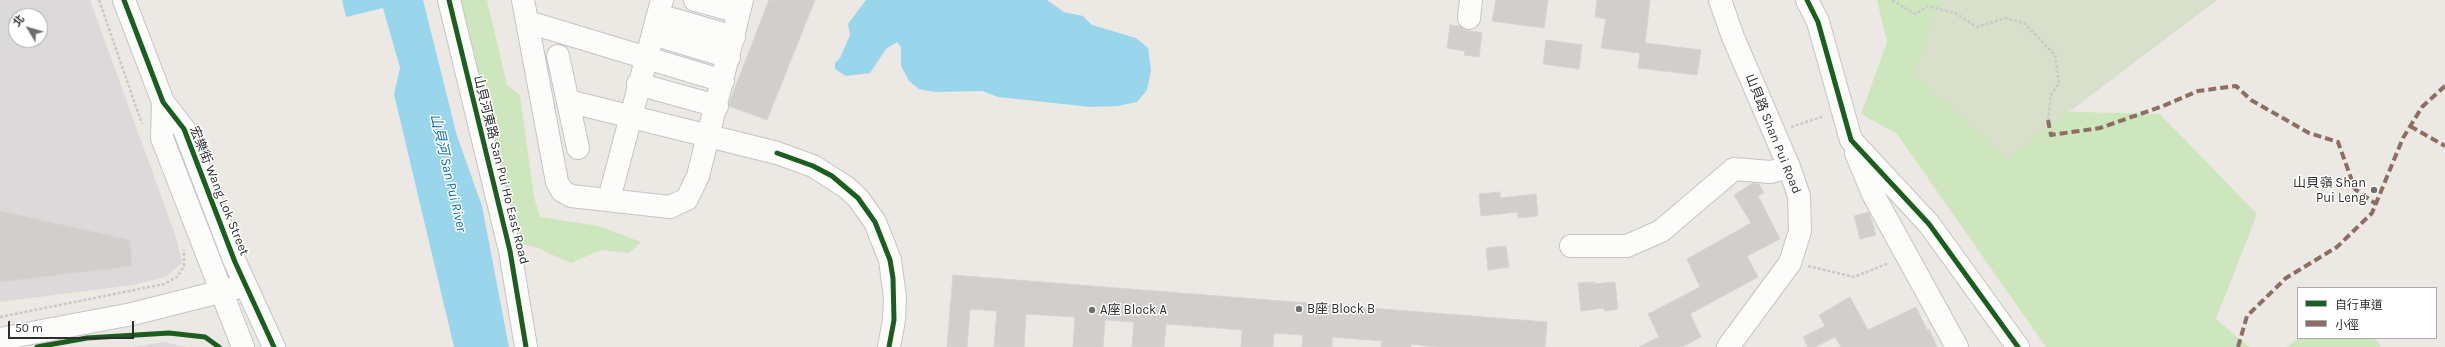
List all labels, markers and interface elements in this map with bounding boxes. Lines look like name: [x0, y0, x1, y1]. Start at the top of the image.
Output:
north arrow: [8, 8, 48, 48]
text: 北: [10, 13, 27, 29]
street label: 山貝路 Shan Pui Road: [1742, 72, 1804, 196]
street label: 山貝河東路 San Pui Ho East Road: [470, 74, 532, 266]
water label: 山貝河 San Pui River: [426, 112, 470, 234]
street label: 宏樂街 Wang Lok Street: [186, 124, 252, 258]
place label: 山貝嶺 Shan Pui Leng: [2293, 175, 2366, 206]
marker: 山貝嶺 Shan Pui Leng: [2369, 185, 2379, 195]
legend: [2297, 287, 2437, 339]
text: 自行車道: [2335, 298, 2383, 312]
place label: B座 Block B: [1307, 301, 1375, 317]
place label: A座 Block A: [1100, 302, 1167, 318]
marker: B座 Block B: [1294, 304, 1304, 314]
marker: A座 Block A: [1087, 305, 1097, 315]
scale bar: [10, 313, 136, 339]
text: 小徑: [2335, 318, 2359, 332]
text: 50 m: [15, 321, 43, 335]

